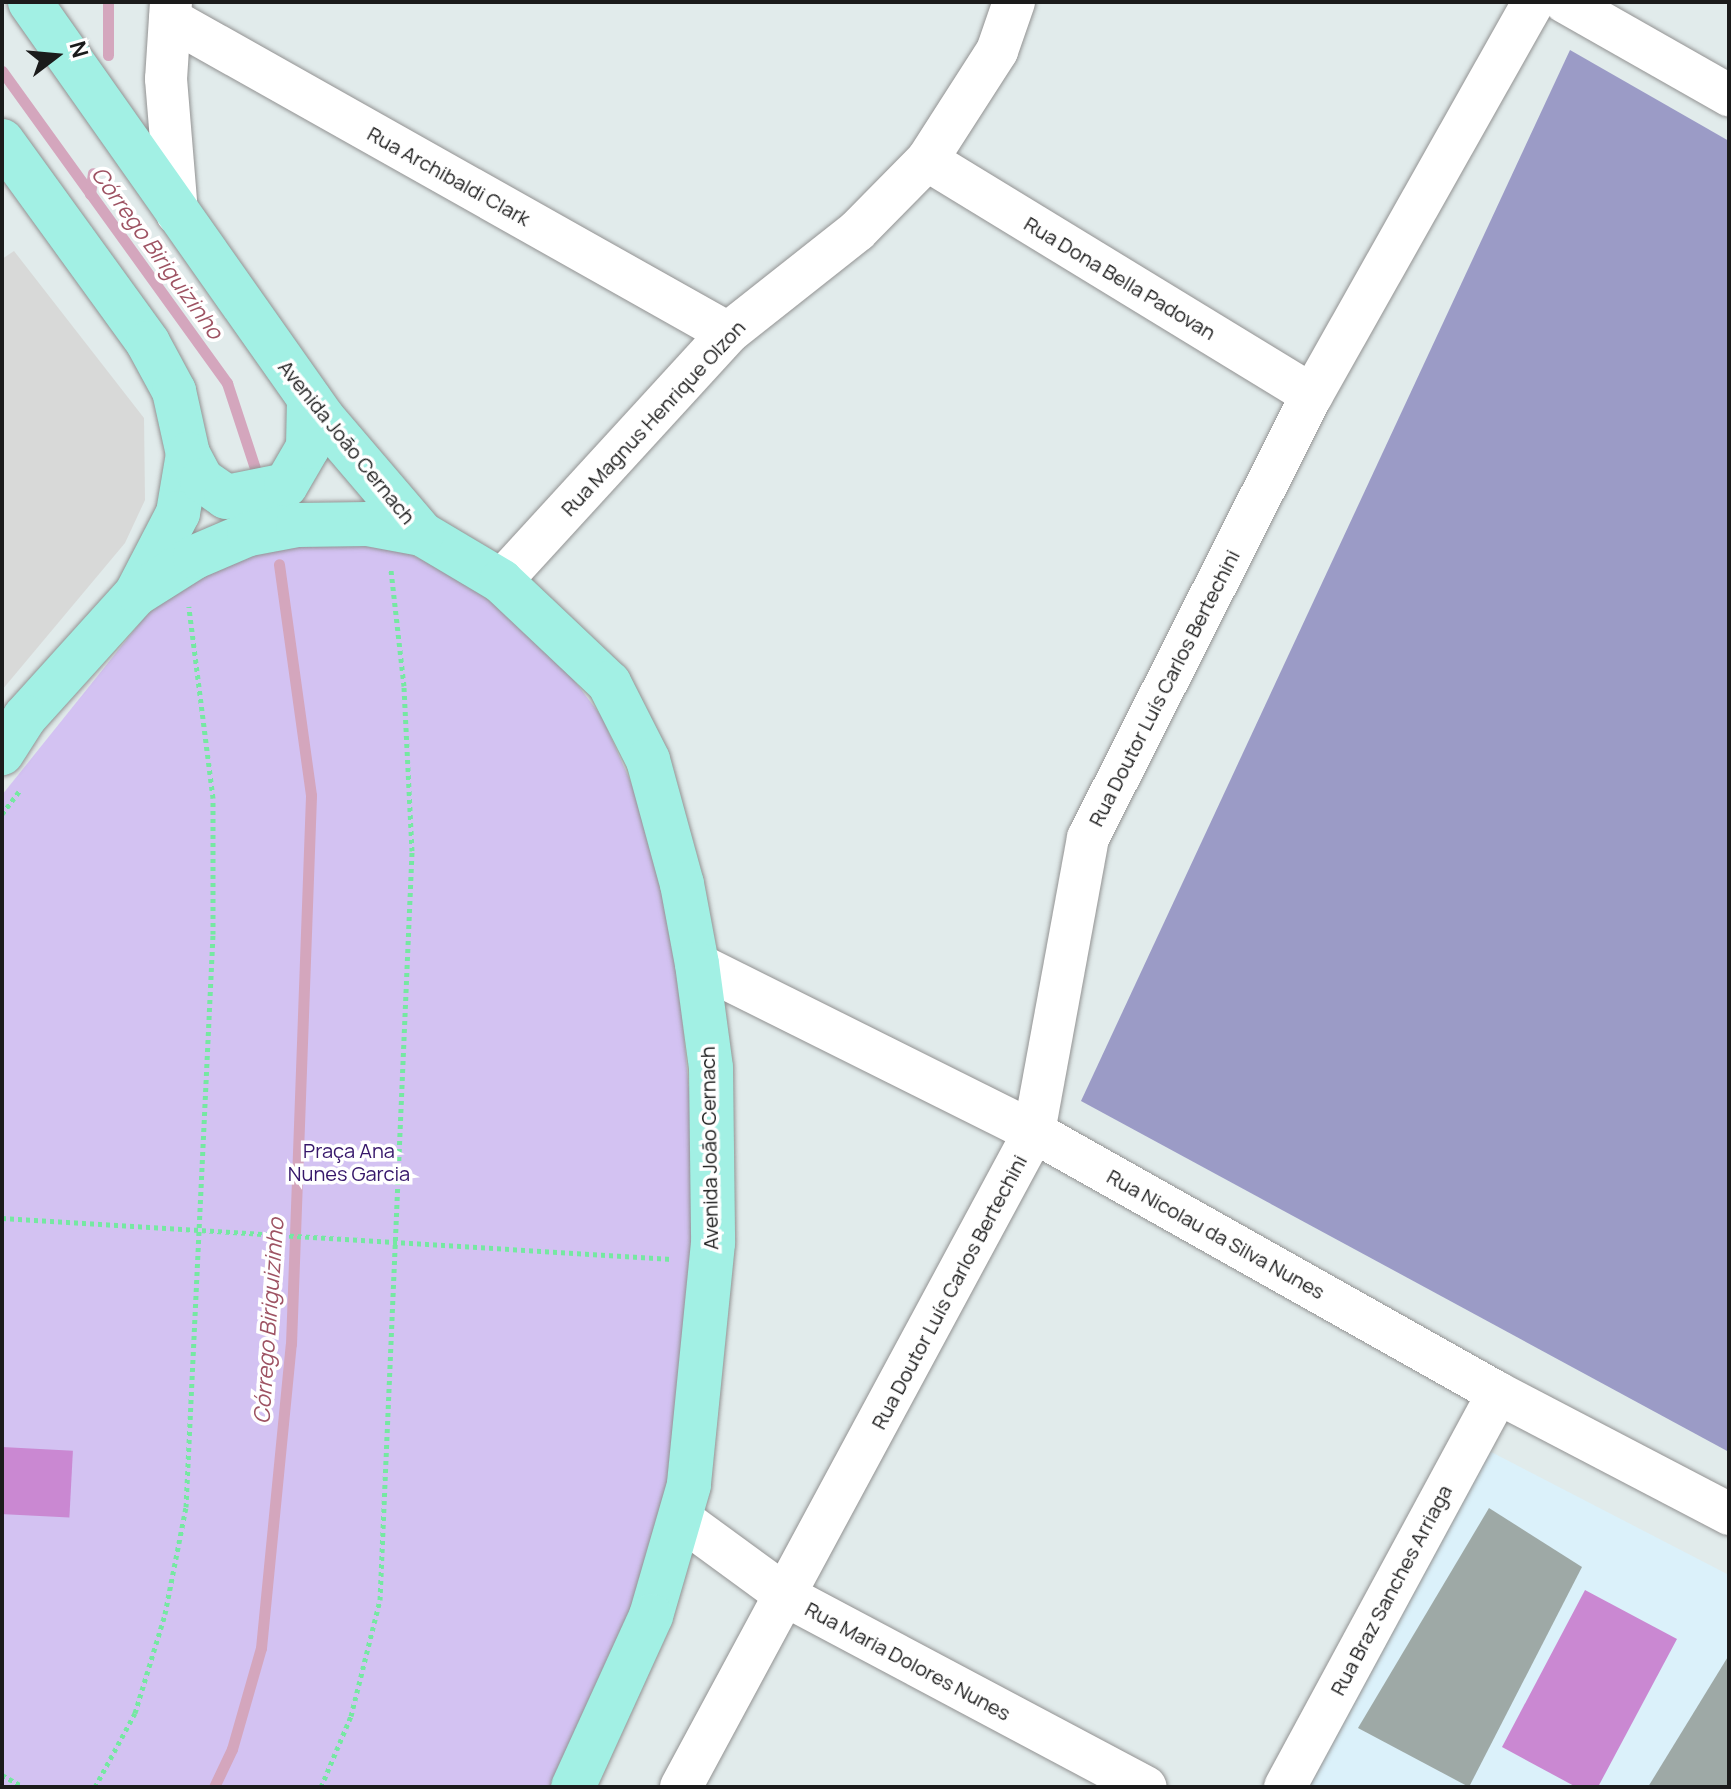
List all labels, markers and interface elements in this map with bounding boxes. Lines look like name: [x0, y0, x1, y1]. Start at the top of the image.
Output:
north arrow: [16, 16, 96, 96]
text: N: [62, 38, 96, 61]
street label: Rua Archibaldi Clark: [363, 121, 535, 231]
water label: Córrego Biriguizinho: [86, 162, 228, 344]
street label: Rua Dona Bella Padovan: [1020, 211, 1220, 345]
street label: Rua Magnus Henrique Olzon: [556, 315, 750, 521]
street label: Avenida João Cernach: [274, 355, 420, 529]
street label: Rua Doutor Luís Carlos Bertechini: [1084, 546, 1244, 830]
street label: Avenida João Cernach: [695, 1046, 723, 1250]
park label: Praça Ana Nunes Garcia: [288, 1138, 410, 1185]
street label: Rua Doutor Luís Carlos Bertechini: [866, 1151, 1032, 1433]
street label: Rua Nicolau da Silva Nunes: [1103, 1164, 1329, 1304]
water label: Córrego Biriguizinho: [249, 1217, 289, 1425]
street label: Rua Braz Sanches Arriaga: [1325, 1481, 1457, 1699]
street label: Rua Maria Dolores Nunes: [801, 1597, 1015, 1725]

